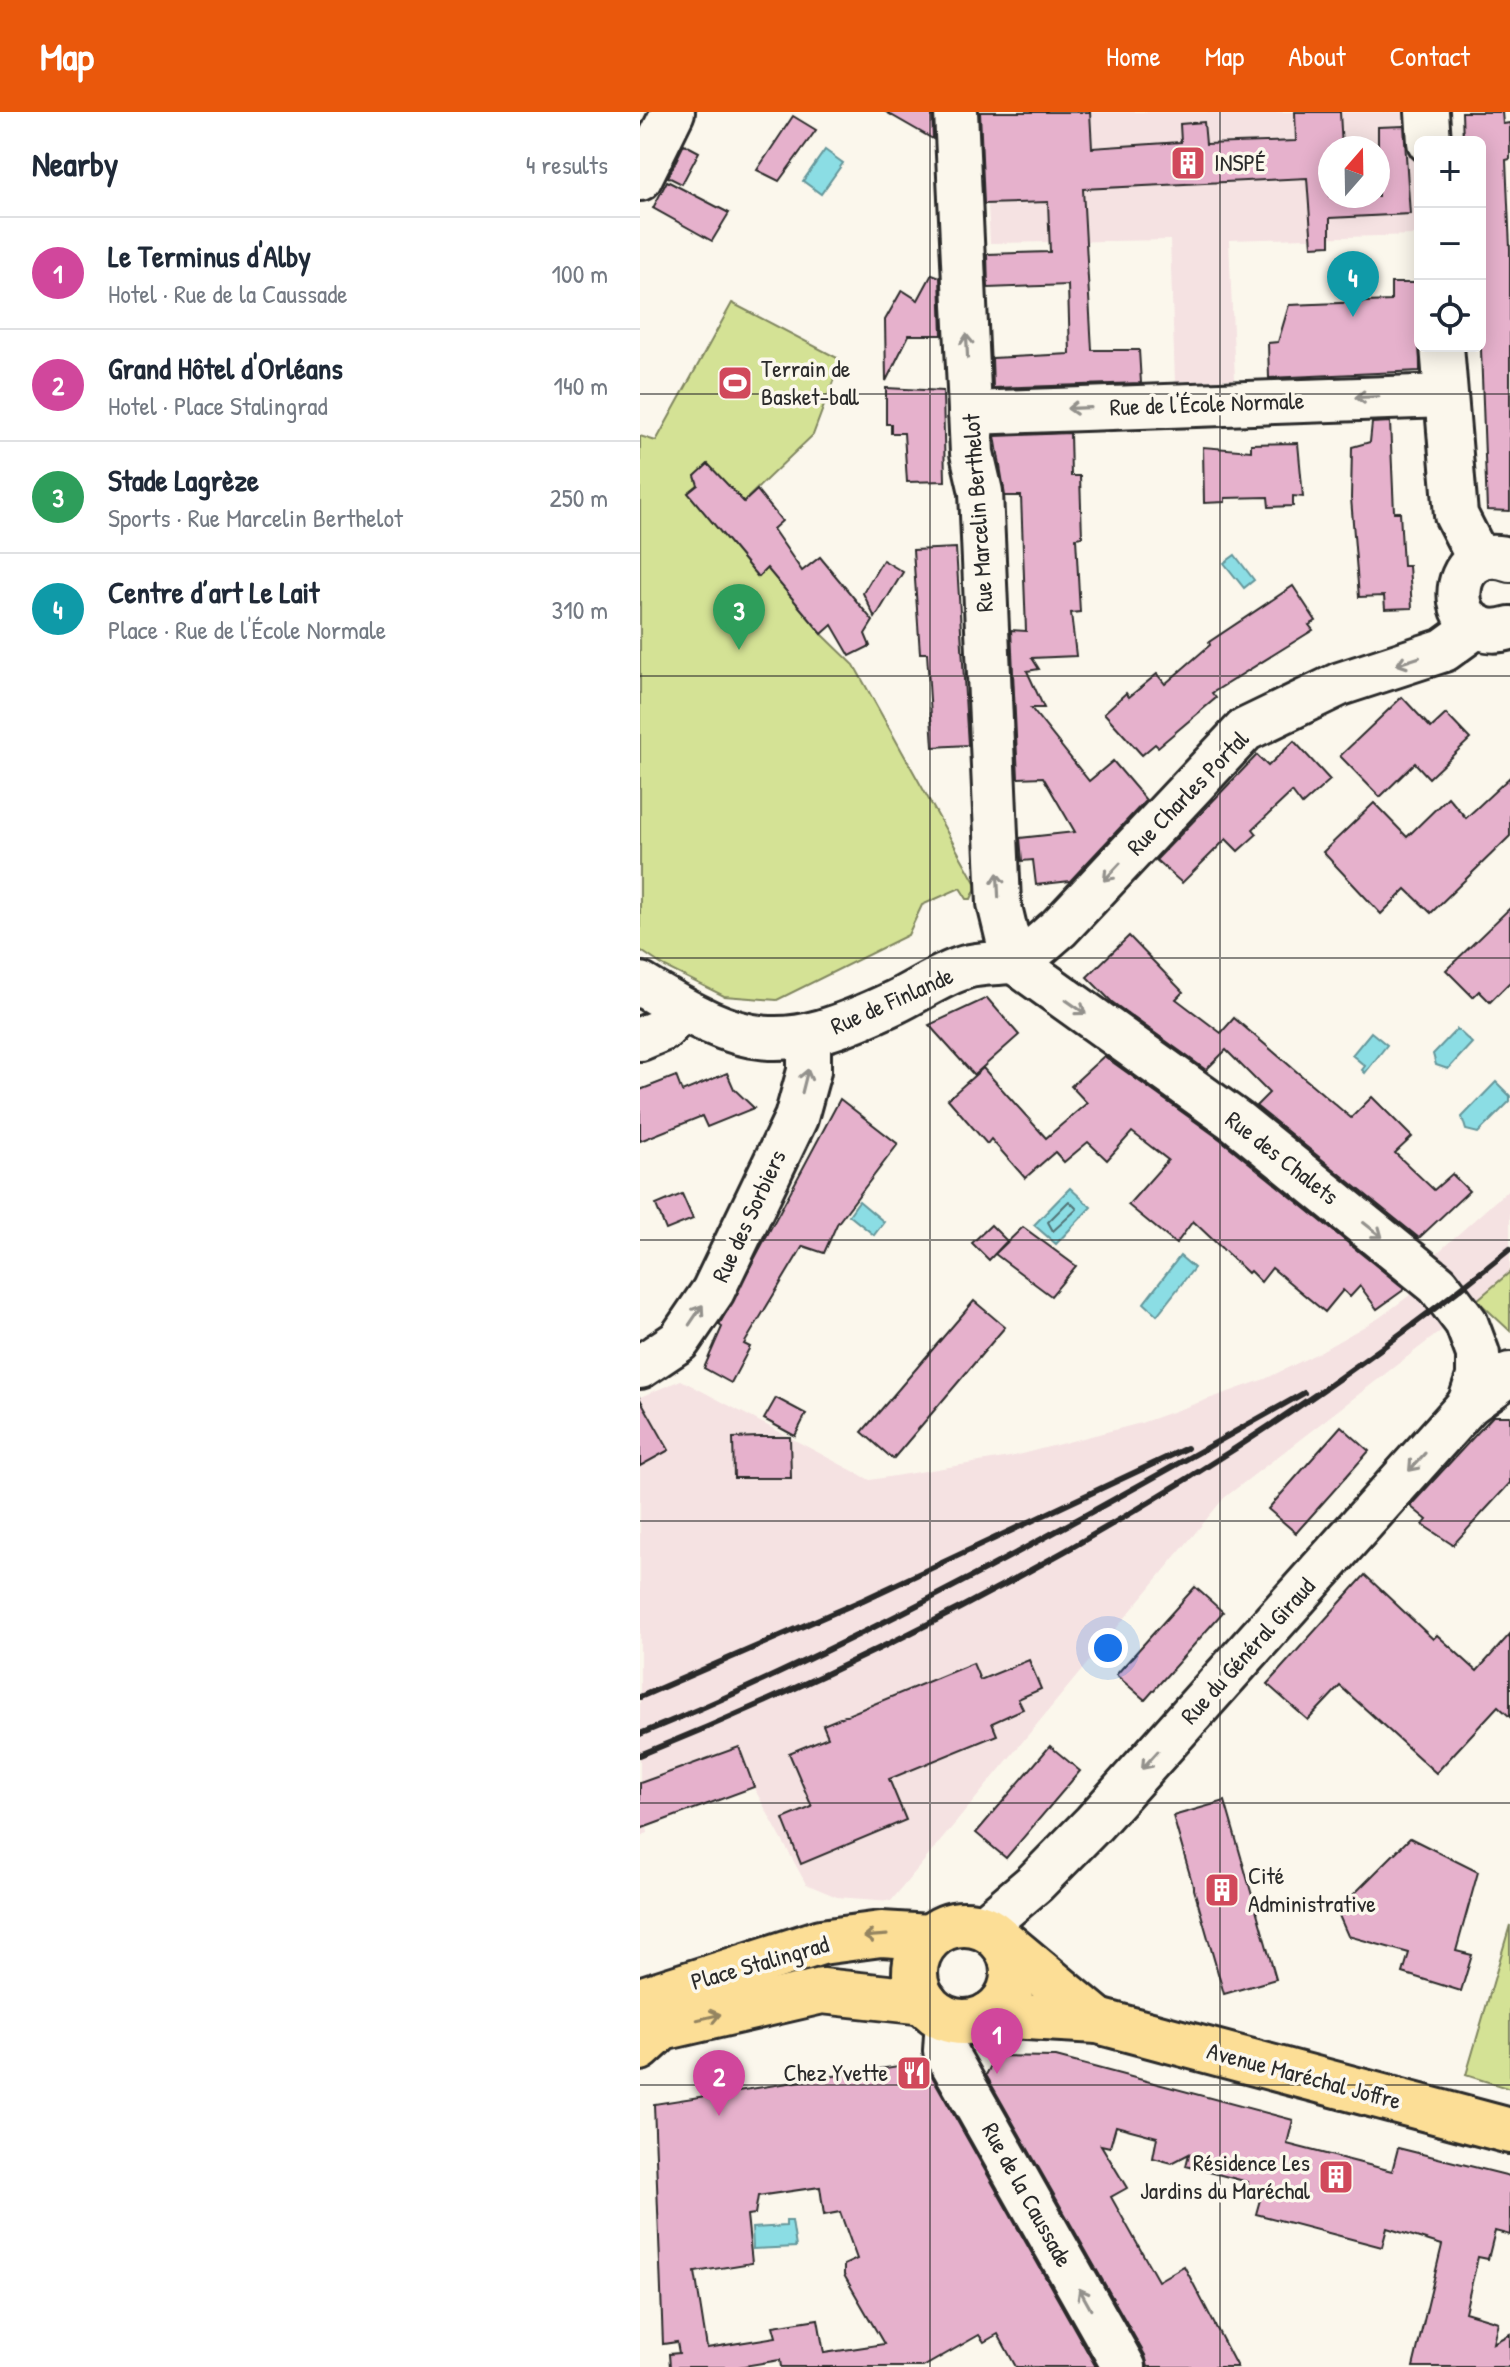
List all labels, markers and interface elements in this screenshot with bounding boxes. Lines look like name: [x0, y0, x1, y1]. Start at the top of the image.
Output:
text: Map: [40, 30, 94, 82]
text: Home: [1106, 37, 1161, 75]
text: Map: [1205, 37, 1244, 75]
text: About: [1288, 37, 1346, 75]
text: Contact: [1390, 37, 1470, 75]
north arrow: [1318, 136, 1390, 208]
map controls: [1414, 136, 1486, 352]
button: +: [1414, 136, 1486, 208]
text: Nearby: [32, 141, 118, 187]
building icon: INSPÉ: [1169, 144, 1207, 182]
place label: INSPÉ: [1214, 146, 1266, 178]
text: 4 results: [526, 147, 608, 182]
button: −: [1414, 208, 1486, 280]
text: Le Terminus d'Alby: [108, 236, 311, 276]
pin: 4: [1327, 251, 1379, 317]
text: 1: [53, 256, 63, 291]
text: 100 m: [552, 256, 608, 291]
text: Hotel · Rue de la Caussade: [108, 276, 348, 311]
button: locate: [1414, 280, 1486, 352]
one-way arrow: [959, 333, 974, 360]
text: Grand Hôtel d'Orléans: [108, 348, 343, 388]
place label: Terrain de Basket-ball: [761, 352, 860, 412]
sports icon: Terrain de Basket-ball: [716, 364, 754, 402]
text: 2: [52, 368, 64, 403]
text: 140 m: [554, 368, 608, 403]
street label: Rue de l'École Normale: [1109, 384, 1305, 422]
text: Hotel · Place Stalingrad: [108, 388, 328, 423]
one-way arrow: [1354, 390, 1381, 405]
one-way arrow: [1066, 401, 1093, 416]
street label: Rue Marcelin Berthelot: [954, 412, 1000, 613]
text: Stade Lagrèze: [108, 460, 259, 500]
text: 3: [52, 480, 64, 515]
text: 250 m: [550, 480, 608, 515]
text: Sports · Rue Marcelin Berthelot: [108, 500, 403, 535]
text: Centre d’art Le Lait: [108, 572, 319, 612]
pin: 3: [713, 584, 765, 650]
text: 4: [53, 592, 63, 627]
text: 310 m: [552, 592, 608, 627]
text: Place · Rue de l'École Normale: [108, 612, 386, 647]
one-way arrow: [1396, 655, 1421, 670]
street label: Rue Charles Portal: [1119, 722, 1256, 862]
one-way arrow: [1103, 861, 1121, 881]
one-way arrow: [991, 872, 1006, 899]
street label: Rue de Finlande: [825, 959, 958, 1041]
one-way arrow: [1064, 999, 1086, 1015]
one-way arrow: [799, 1068, 814, 1094]
street label: Rue des Chalets: [1219, 1103, 1346, 1211]
street label: Rue des Sorbiers: [703, 1144, 793, 1287]
one-way arrow: [1363, 1221, 1383, 1239]
one-way arrow: [688, 1305, 704, 1327]
one-way arrow: [1408, 1452, 1426, 1472]
street label: Rue du Général Giraud: [1173, 1570, 1322, 1730]
your location: [1088, 1628, 1128, 1668]
one-way arrow: [1141, 1750, 1159, 1770]
place label: Cité Administrative: [1248, 1859, 1376, 1919]
building icon: Cité Administrative: [1203, 1871, 1241, 1909]
street label: Place Stalingrad: [687, 1927, 832, 1997]
one-way arrow: [862, 1929, 889, 1944]
pin: 1: [971, 2008, 1023, 2074]
one-way arrow: [696, 2009, 721, 2024]
street label: Avenue Maréchal Joffre: [1204, 2034, 1405, 2116]
pin: 2: [693, 2050, 745, 2116]
restaurant icon: Chez Yvette: [895, 2054, 933, 2092]
place label: Chez Yvette: [784, 2056, 888, 2088]
street label: Rue de la Caussade: [975, 2117, 1081, 2273]
place label: Résidence Les Jardins du Maréchal: [1140, 2146, 1311, 2206]
building icon: Résidence Les Jardins du Maréchal: [1317, 2158, 1355, 2196]
one-way arrow: [1077, 2288, 1093, 2311]

